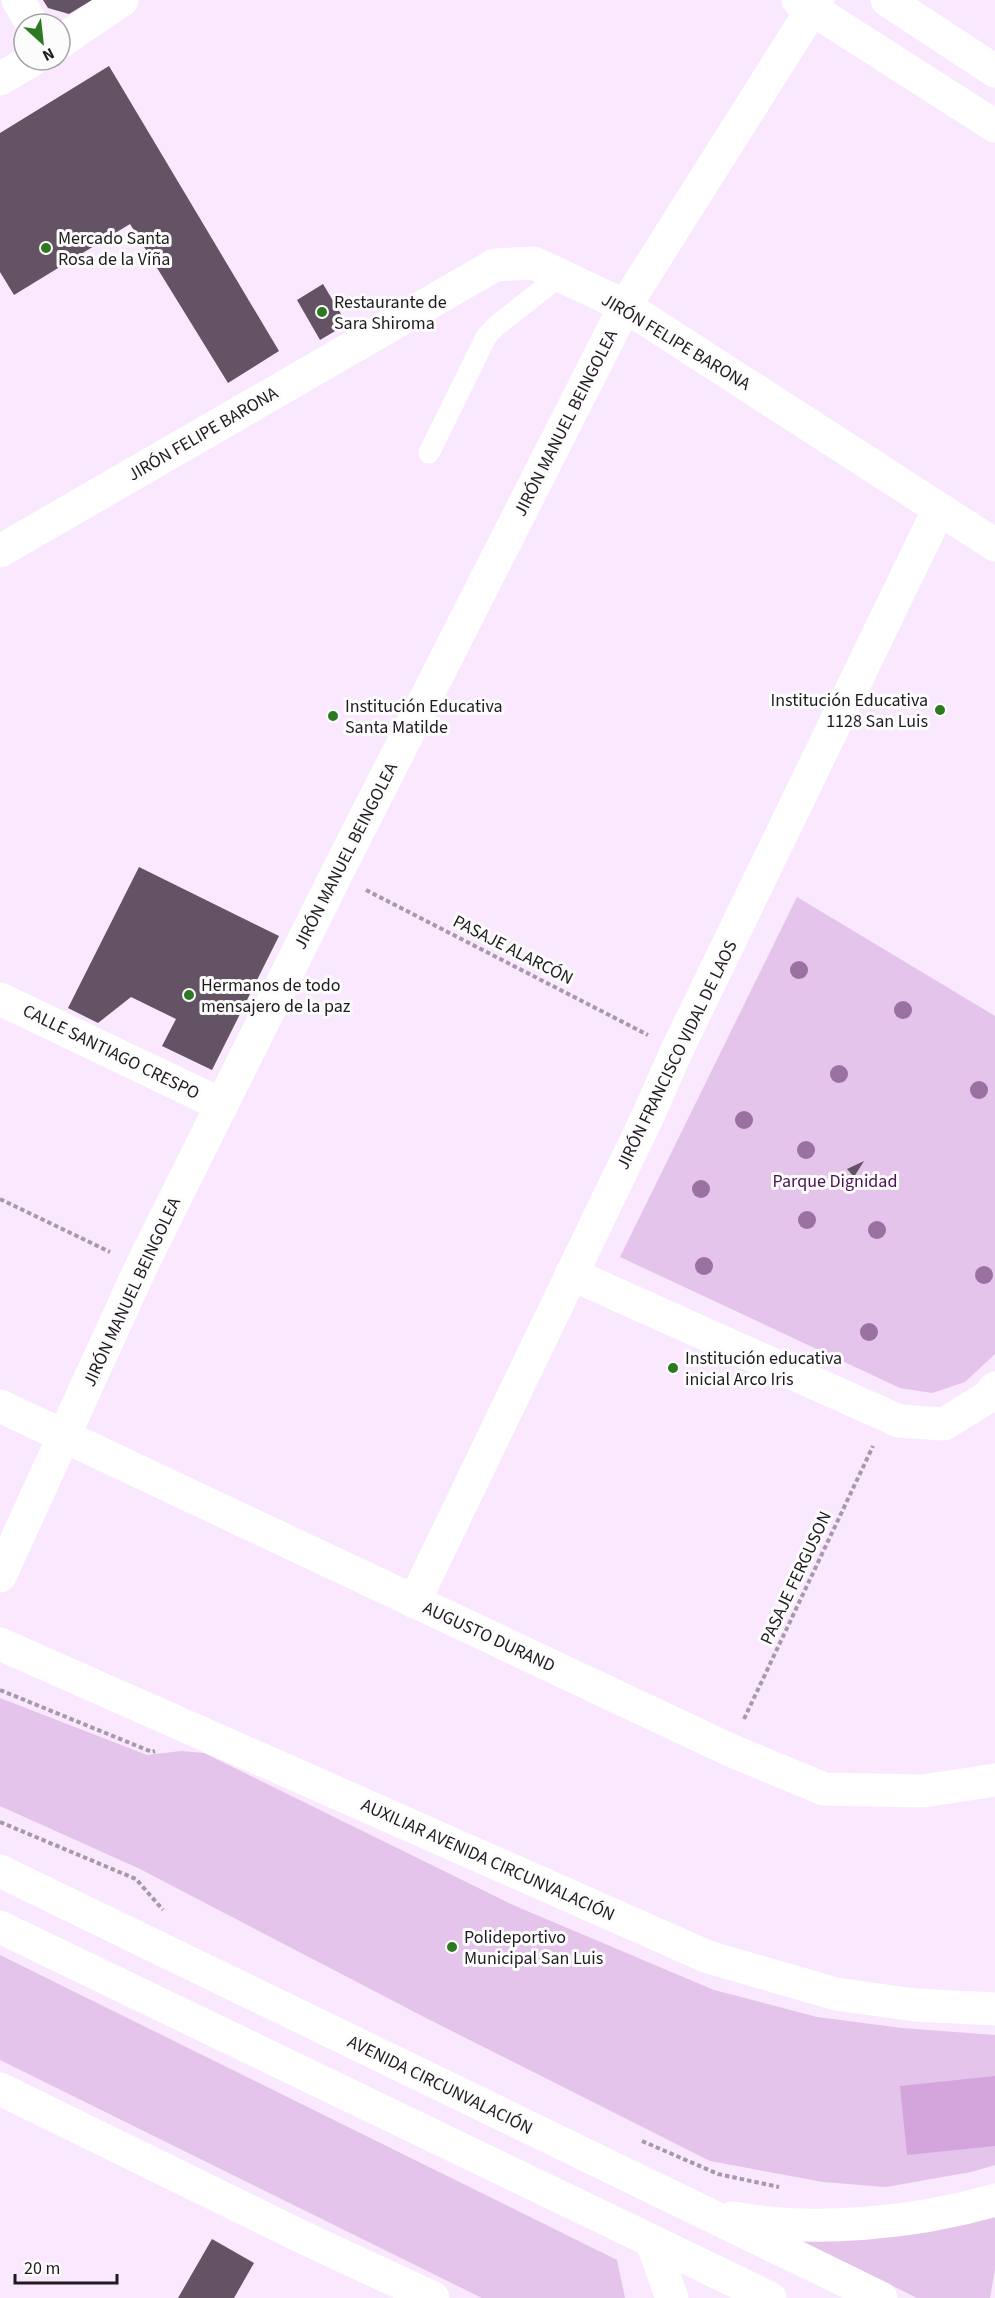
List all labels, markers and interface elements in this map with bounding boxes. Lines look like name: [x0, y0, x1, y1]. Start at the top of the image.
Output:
north arrow: [12, 12, 72, 72]
text: N: [39, 42, 58, 67]
place label: Mercado Santa Rosa de la Viña: [58, 226, 170, 272]
marker: Mercado Santa Rosa de la Viña: [39, 241, 53, 255]
street label: JIRÓN FELIPE BARONA: [597, 288, 755, 397]
place label: Restaurante de Sara Shiroma: [334, 290, 447, 336]
marker: Restaurante de Sara Shiroma: [315, 305, 329, 319]
street label: JIRÓN MANUEL BEINGOLEA: [508, 325, 624, 521]
street label: JIRÓN FELIPE BARONA: [123, 381, 283, 487]
place label: Institución Educativa 1128 San Luis: [770, 688, 928, 734]
place label: Institución Educativa Santa Matilde: [345, 694, 503, 740]
marker: Institución Educativa 1128 San Luis: [933, 703, 947, 717]
marker: Institución Educativa Santa Matilde: [326, 709, 340, 723]
street label: JIRÓN MANUEL BEINGOLEA: [288, 758, 404, 954]
street label: PASAJE ALARCÓN: [448, 909, 578, 991]
street label: JIRÓN FRANCISCO VIDAL DE LAOS: [610, 936, 744, 1174]
place label: Hermanos de todo mensajero de la paz: [201, 973, 351, 1019]
marker: Hermanos de todo mensajero de la paz: [182, 988, 196, 1002]
street label: CALLE SANTIAGO CRESPO: [18, 998, 204, 1106]
park label: Parque Dignidad: [773, 1169, 897, 1194]
street label: JIRÓN MANUEL BEINGOLEA: [77, 1193, 187, 1391]
place label: Institución educativa inicial Arco Iris: [685, 1346, 842, 1392]
marker: Institución educativa inicial Arco Iris: [666, 1361, 680, 1375]
street label: PASAJE FERGUSON: [754, 1507, 838, 1649]
street label: AUGUSTO DURAND: [419, 1595, 559, 1679]
street label: AUXILIAR AVENIDA CIRCUNVALACIÓN: [357, 1793, 619, 1927]
place label: Polideportivo Municipal San Luis: [464, 1925, 603, 1971]
marker: Polideportivo Municipal San Luis: [445, 1940, 459, 1954]
street label: AVENIDA CIRCUNVALACIÓN: [343, 2029, 537, 2141]
scale bar: [15, 2247, 117, 2285]
text: 20 m: [24, 2256, 60, 2281]

